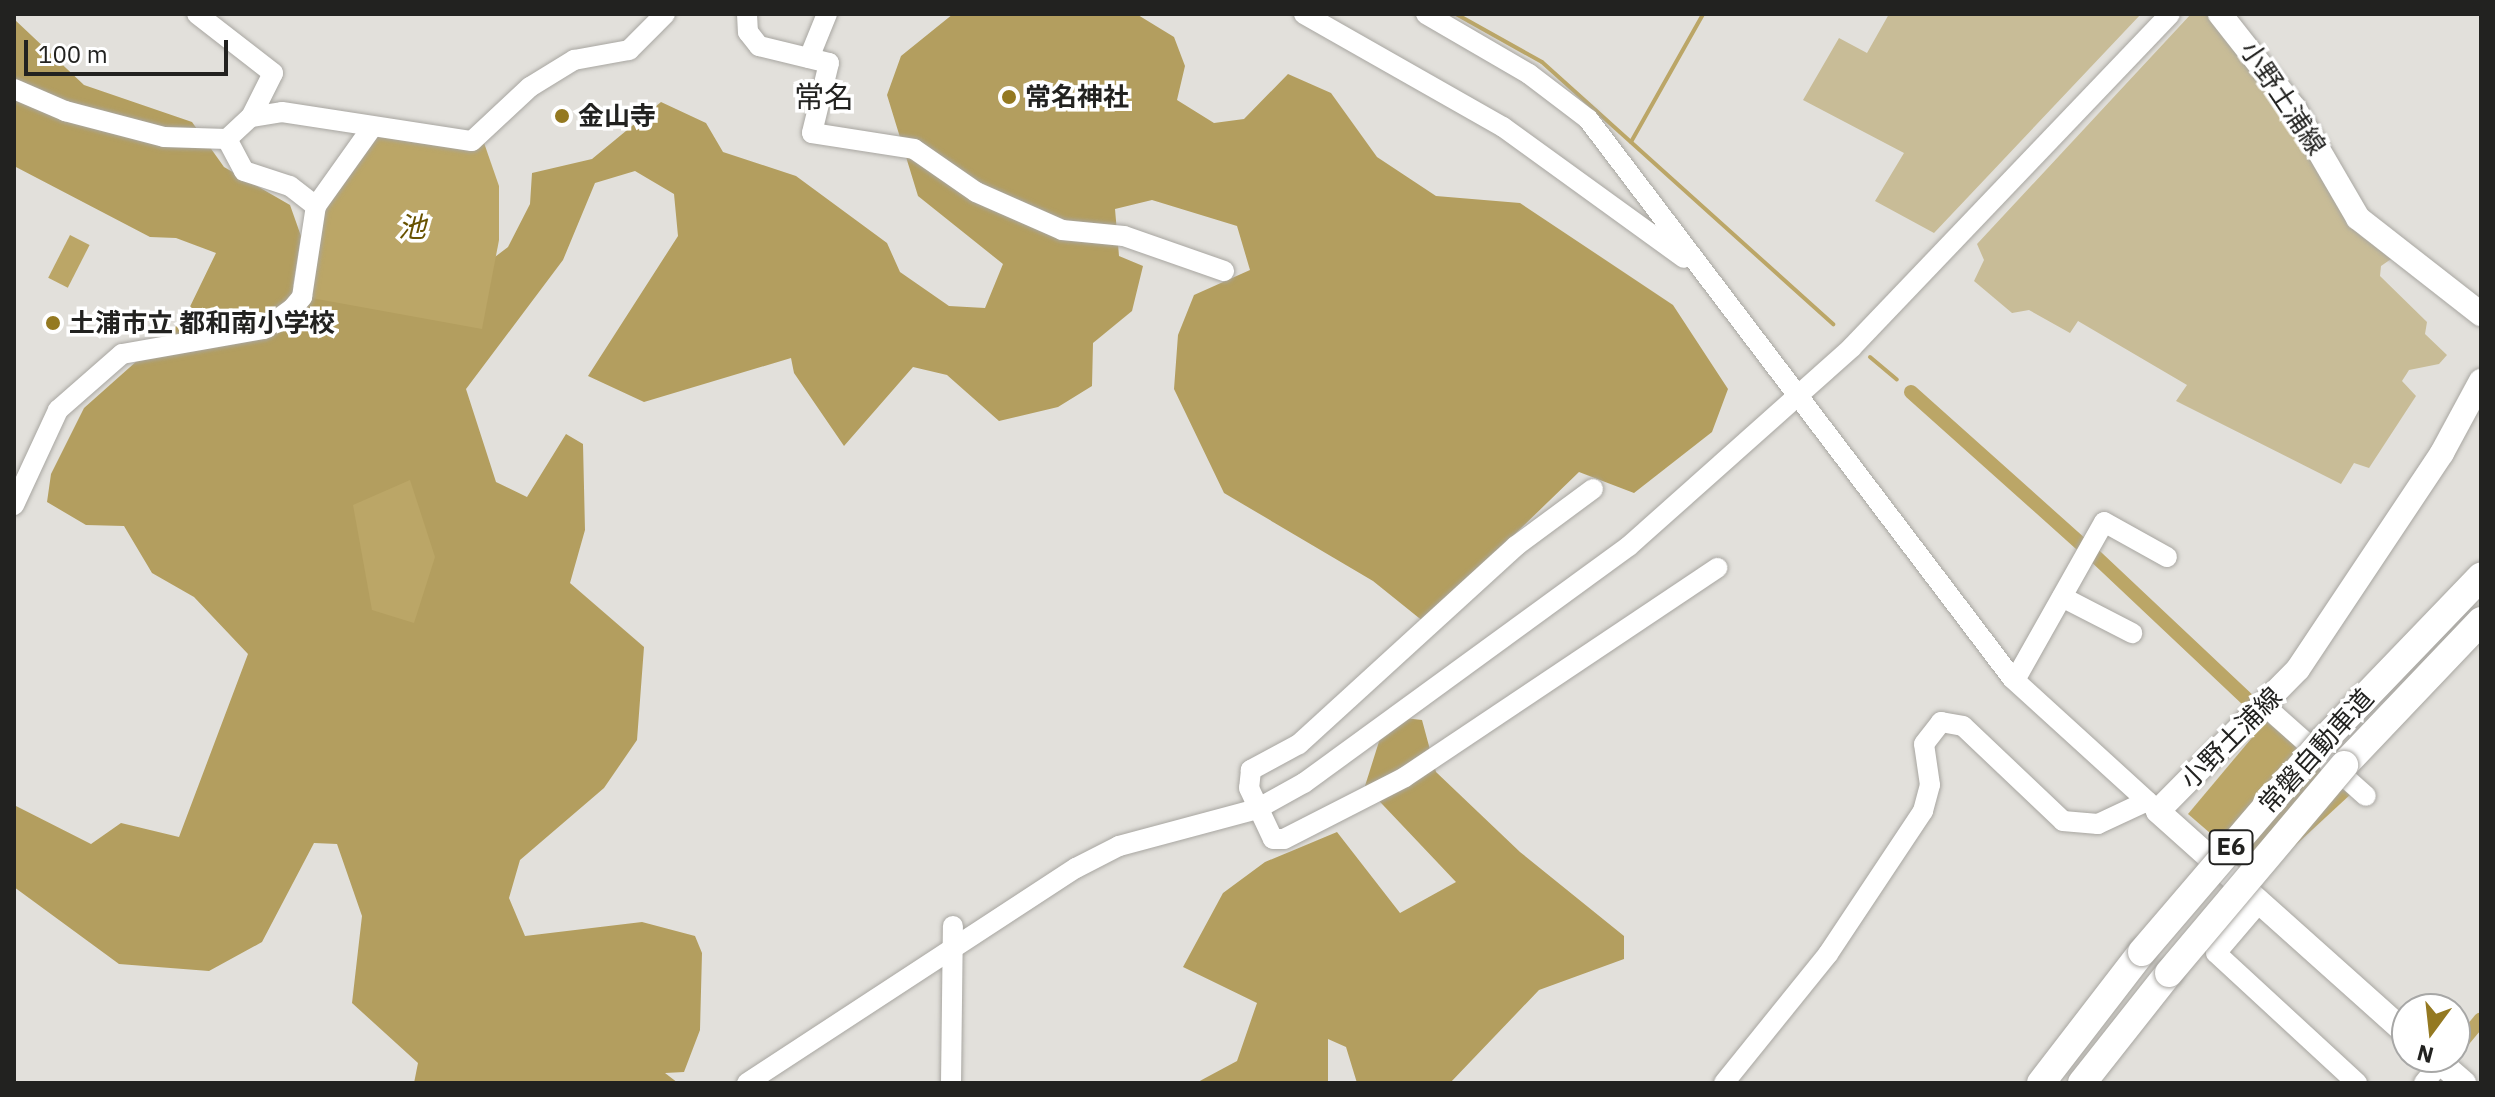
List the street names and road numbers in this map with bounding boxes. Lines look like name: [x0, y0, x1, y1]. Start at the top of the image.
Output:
street label: 小野土浦線: [2234, 35, 2332, 161]
street label: 小野土浦線: [2174, 681, 2288, 795]
street label: 常磐自動車道: [2252, 683, 2380, 819]
road number: E6: [2207, 827, 2255, 867]

